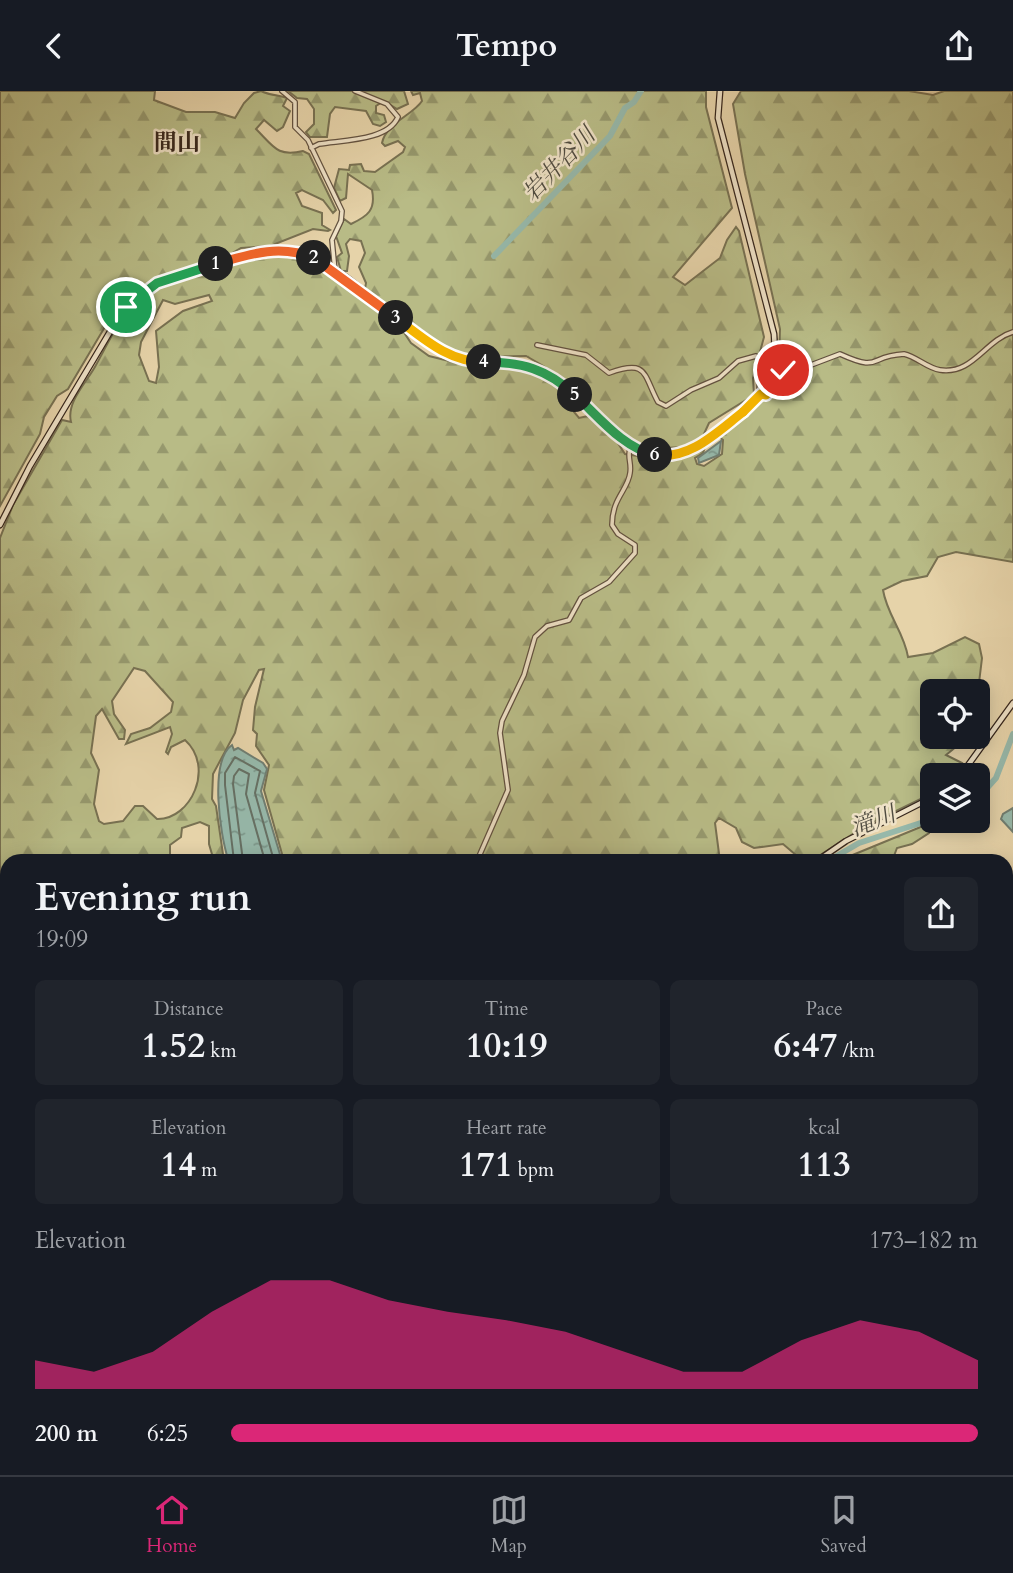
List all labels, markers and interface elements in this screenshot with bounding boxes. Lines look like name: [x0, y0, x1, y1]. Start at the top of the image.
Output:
text: Tempo: [456, 24, 557, 68]
icon: back: [35, 27, 73, 65]
icon: share: [940, 27, 978, 65]
water label: 岩井谷川: [516, 118, 604, 208]
district label: 間山: [154, 127, 200, 158]
pin: 2: [296, 241, 332, 275]
text: 2: [309, 244, 318, 270]
pin: 1: [198, 247, 234, 281]
text: 1: [211, 250, 220, 276]
pin: [96, 277, 156, 337]
icon: arrive: [107, 288, 145, 326]
pin: 3: [378, 301, 414, 335]
text: 3: [391, 304, 400, 330]
pin: [753, 340, 813, 400]
pin: 4: [466, 345, 502, 379]
text: 4: [479, 348, 488, 374]
icon: check: [764, 351, 802, 389]
pin: 5: [558, 377, 592, 413]
text: 5: [570, 381, 579, 407]
pin: 6: [638, 437, 672, 473]
text: 6: [650, 441, 659, 467]
map controls: [920, 679, 990, 833]
button: locate: [920, 679, 990, 749]
button: layers: [920, 763, 990, 833]
water label: 滝川: [846, 797, 903, 844]
text: Evening run: [35, 872, 251, 924]
button: share: [904, 877, 978, 951]
text: 19:09: [35, 924, 88, 955]
text: Distance: [154, 996, 224, 1022]
text: Time: [485, 996, 528, 1022]
text: Pace: [806, 996, 843, 1022]
text: 1.52: [141, 1022, 205, 1070]
text: 10:19: [466, 1022, 547, 1070]
text: 6:47: [773, 1022, 837, 1070]
text: km: [205, 1038, 236, 1064]
text: /km: [837, 1038, 875, 1064]
text: Elevation: [151, 1115, 227, 1141]
text: Heart rate: [466, 1115, 547, 1141]
text: kcal: [808, 1115, 840, 1141]
text: 14: [160, 1141, 196, 1189]
text: 171: [459, 1141, 513, 1189]
text: 113: [797, 1141, 851, 1189]
text: m: [196, 1157, 217, 1183]
text: bpm: [513, 1157, 554, 1183]
text: Elevation: [35, 1225, 126, 1256]
text: 173–182 m: [869, 1225, 978, 1256]
text: 200 m: [35, 1418, 98, 1449]
text: 6:25: [147, 1418, 188, 1449]
tab: Home: [146, 1491, 197, 1559]
tab: Map: [490, 1491, 528, 1559]
tab: Saved: [821, 1491, 867, 1559]

